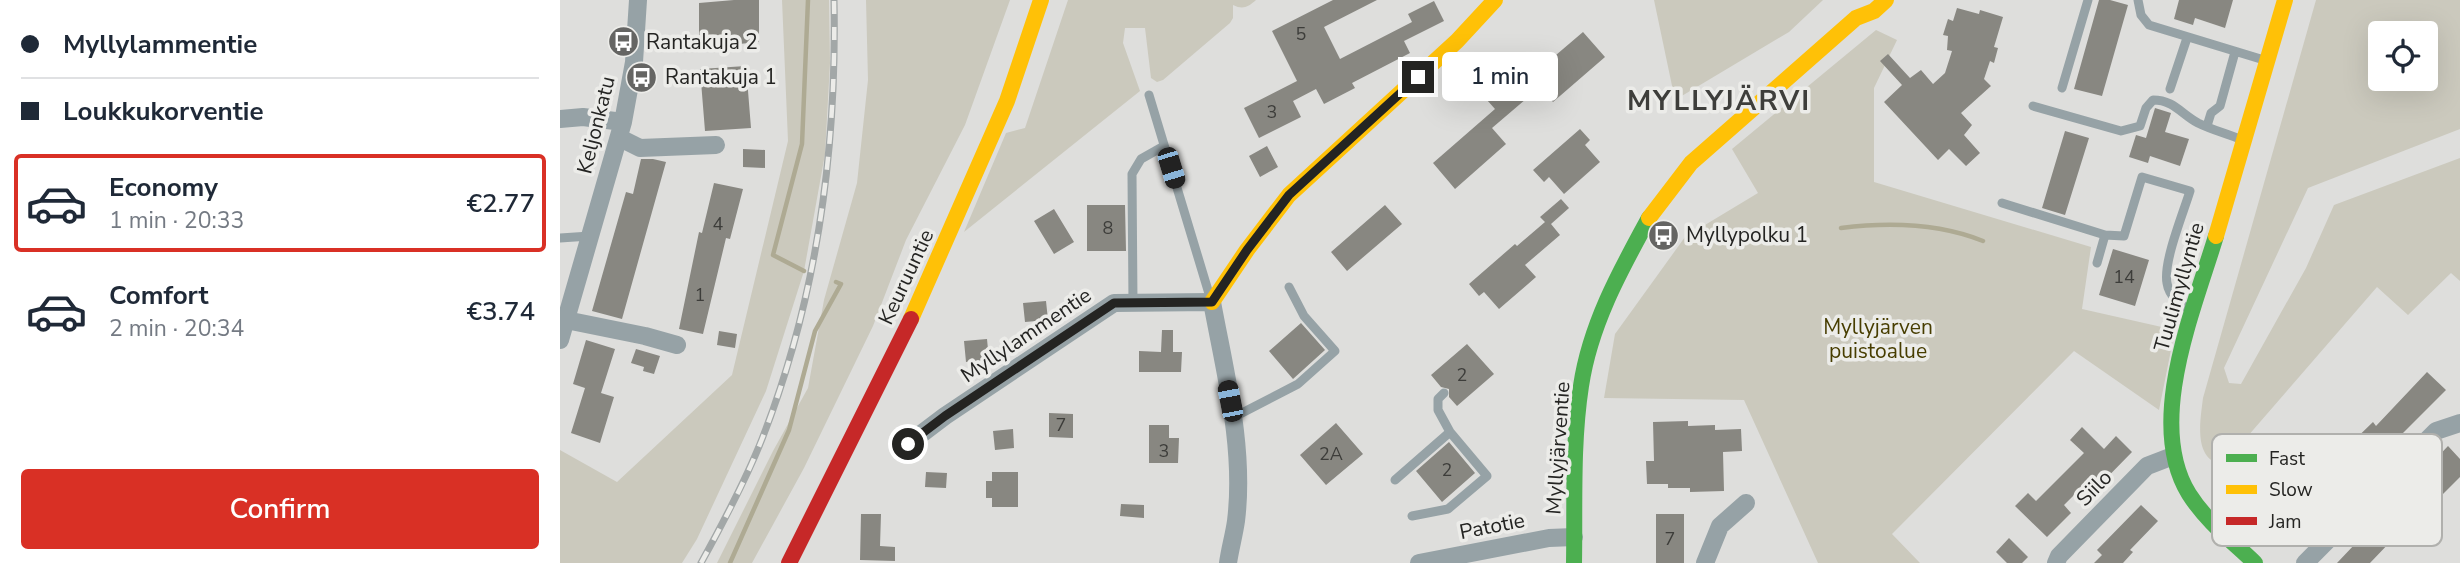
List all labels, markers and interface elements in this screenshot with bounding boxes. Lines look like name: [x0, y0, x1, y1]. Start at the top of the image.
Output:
map controls: [2368, 21, 2438, 91]
button: locate: [2368, 21, 2438, 91]
house number: 5: [1296, 22, 1306, 46]
bus stop icon: Rantakuja 2: [606, 25, 640, 59]
text: Myllylammentie: [63, 27, 257, 62]
place label: Rantakuja 2: [646, 28, 758, 56]
callout: 1 min: [1442, 52, 1558, 102]
bus stop icon: Rantakuja 1: [625, 60, 659, 94]
route end: [1402, 61, 1434, 93]
text: 1 min: [1471, 61, 1529, 92]
place label: Rantakuja 1: [665, 63, 777, 91]
street label: Keljonkatu: [570, 73, 622, 177]
district label: MYLLYJÄRVI: [1627, 82, 1811, 120]
text: Loukkukorventie: [63, 94, 264, 129]
house number: 3: [1267, 100, 1277, 124]
car: [1155, 145, 1188, 191]
text: Economy: [109, 170, 218, 205]
icon: car: [25, 172, 88, 235]
text: €2.77: [466, 186, 535, 221]
text: 1 min · 20:33: [109, 205, 244, 236]
house number: 4: [713, 212, 724, 236]
house number: 8: [1103, 216, 1113, 240]
bus stop icon: Myllypolku 1: [1646, 218, 1680, 252]
street label: Tuulimyllyntie: [2147, 219, 2211, 355]
place label: Myllypolku 1: [1686, 221, 1808, 249]
street label: Keuruuntie: [872, 225, 940, 329]
house number: 14: [2113, 265, 2135, 289]
text: Comfort: [109, 278, 209, 313]
icon: car: [25, 280, 88, 343]
street label: Myllylammentie: [955, 281, 1097, 389]
house number: 1: [695, 283, 705, 307]
text: €3.74: [466, 294, 535, 329]
text: 2 min · 20:34: [109, 313, 244, 344]
park label: Myllyjärven puistoalue: [1823, 313, 1933, 365]
house number: 2: [1457, 363, 1467, 387]
car: [1216, 378, 1245, 424]
street label: Myllyjärventie: [1539, 381, 1577, 515]
house number: 7: [1056, 413, 1066, 437]
route start: [892, 428, 924, 460]
legend: [2212, 434, 2442, 546]
house number: 3: [1159, 439, 1169, 463]
house number: 2A: [1319, 442, 1343, 466]
text: Fast: [2269, 446, 2305, 472]
house number: 2: [1442, 458, 1452, 482]
street label: Siilo: [2070, 464, 2118, 512]
button: Confirm: [21, 469, 539, 549]
text: Slow: [2269, 477, 2313, 503]
street label: Patotie: [1457, 506, 1527, 546]
text: Jam: [2268, 509, 2302, 535]
house number: 7: [1665, 527, 1675, 551]

